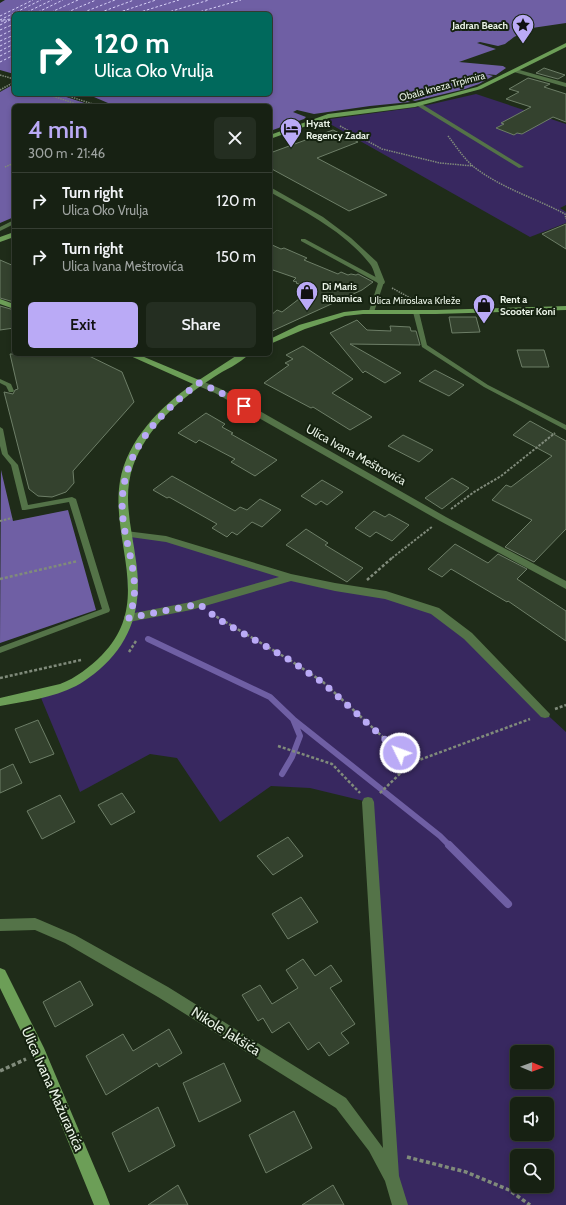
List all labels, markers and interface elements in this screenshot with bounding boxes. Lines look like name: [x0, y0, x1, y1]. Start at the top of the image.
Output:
place icon: Jadran Beach: [510, 12, 536, 45]
place label: Jadran Beach: [451, 19, 508, 32]
text: 120 m: [94, 26, 170, 60]
icon: right: [28, 28, 80, 80]
text: Ulica Oko Vrulja: [94, 60, 213, 82]
street label: Obala kneza Trpimira: [398, 69, 487, 104]
text: 4 min: [28, 115, 88, 144]
hotel icon: Hyatt Regency Zadar: [278, 116, 304, 149]
button: close: [214, 117, 256, 159]
place label: Hyatt Regency Zadar: [306, 117, 370, 142]
text: 300 m · 21:46: [28, 145, 105, 161]
text: Turn right: [62, 184, 123, 202]
icon: right: [28, 190, 50, 212]
text: 120 m: [216, 192, 256, 210]
text: Ulica Oko Vrulja: [62, 202, 148, 218]
text: Turn right: [62, 240, 123, 258]
icon: right: [28, 246, 50, 268]
text: 150 m: [216, 248, 256, 266]
text: Ulica Ivana Meštrovića: [62, 258, 183, 274]
shop icon: Di Maris Ribarnica: [294, 279, 320, 312]
place label: Di Maris Ribarnica: [322, 280, 362, 305]
shop icon: Rent a Scooter Koni: [471, 292, 497, 325]
place label: Rent a Scooter Koni: [500, 293, 555, 318]
street label: Ulica Miroslava Krleže: [370, 294, 460, 307]
button: Exit: [28, 302, 138, 348]
button: Share: [146, 302, 256, 348]
pin: [227, 389, 261, 423]
icon: arrive: [233, 395, 255, 417]
street label: Ulica Ivana Meštrovića: [304, 421, 409, 488]
position arrow: [379, 732, 421, 774]
street label: Nikole Jakšića: [188, 1003, 264, 1059]
street label: Ulica Ivana Mažuranića: [18, 1024, 89, 1154]
north arrow: [510, 1045, 554, 1089]
map controls: [510, 1045, 554, 1193]
button: sound: [510, 1097, 554, 1141]
button: search: [510, 1149, 554, 1193]

